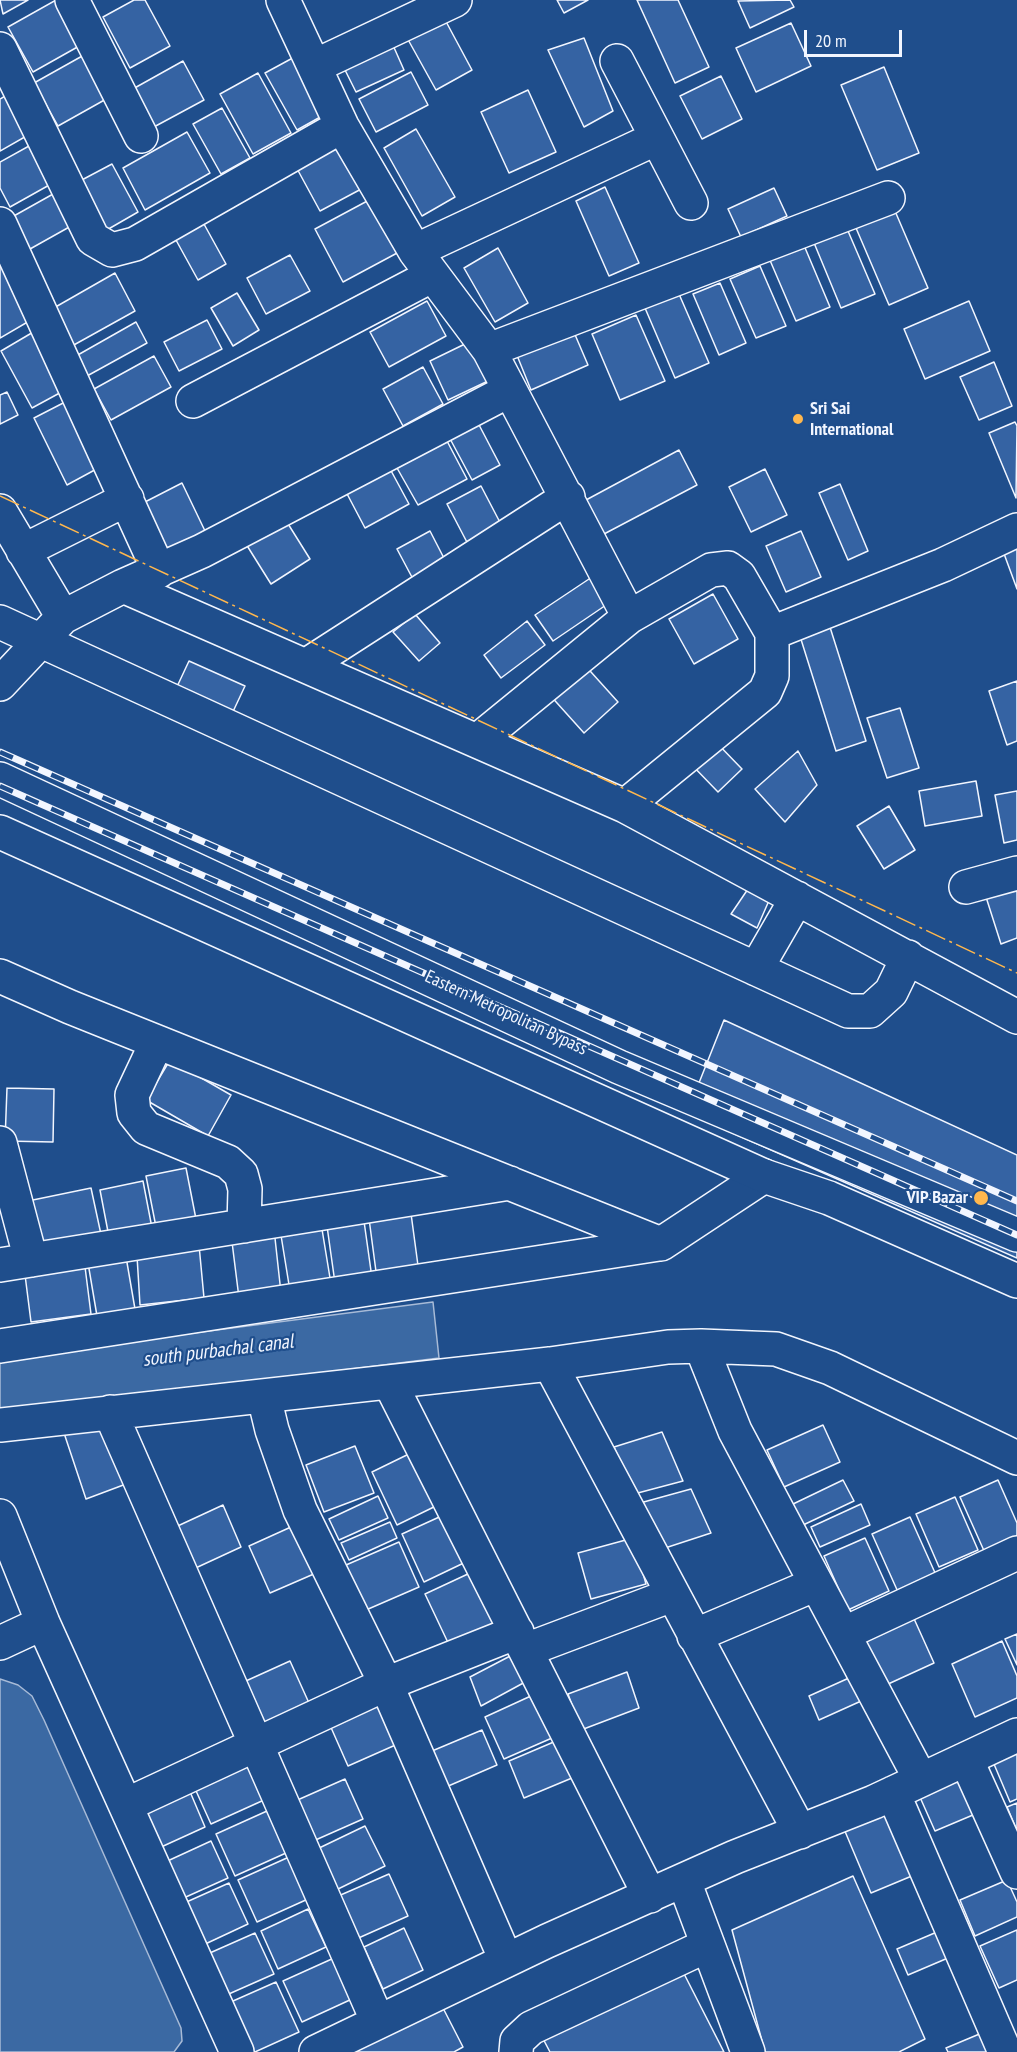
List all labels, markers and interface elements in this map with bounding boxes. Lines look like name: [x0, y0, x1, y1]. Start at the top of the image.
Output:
scale bar: [807, 18, 904, 56]
text: 20 m: [815, 29, 847, 52]
place label: Sri Sai International: [810, 398, 893, 440]
marker: Sri Sai International: [791, 412, 805, 426]
street label: Eastern Metropolitan Bypass: [421, 966, 591, 1060]
place label: VIP Bazar: [907, 1187, 968, 1209]
marker: VIP Bazar: [972, 1189, 990, 1207]
water label: south purbachal canal: [141, 1330, 295, 1372]

